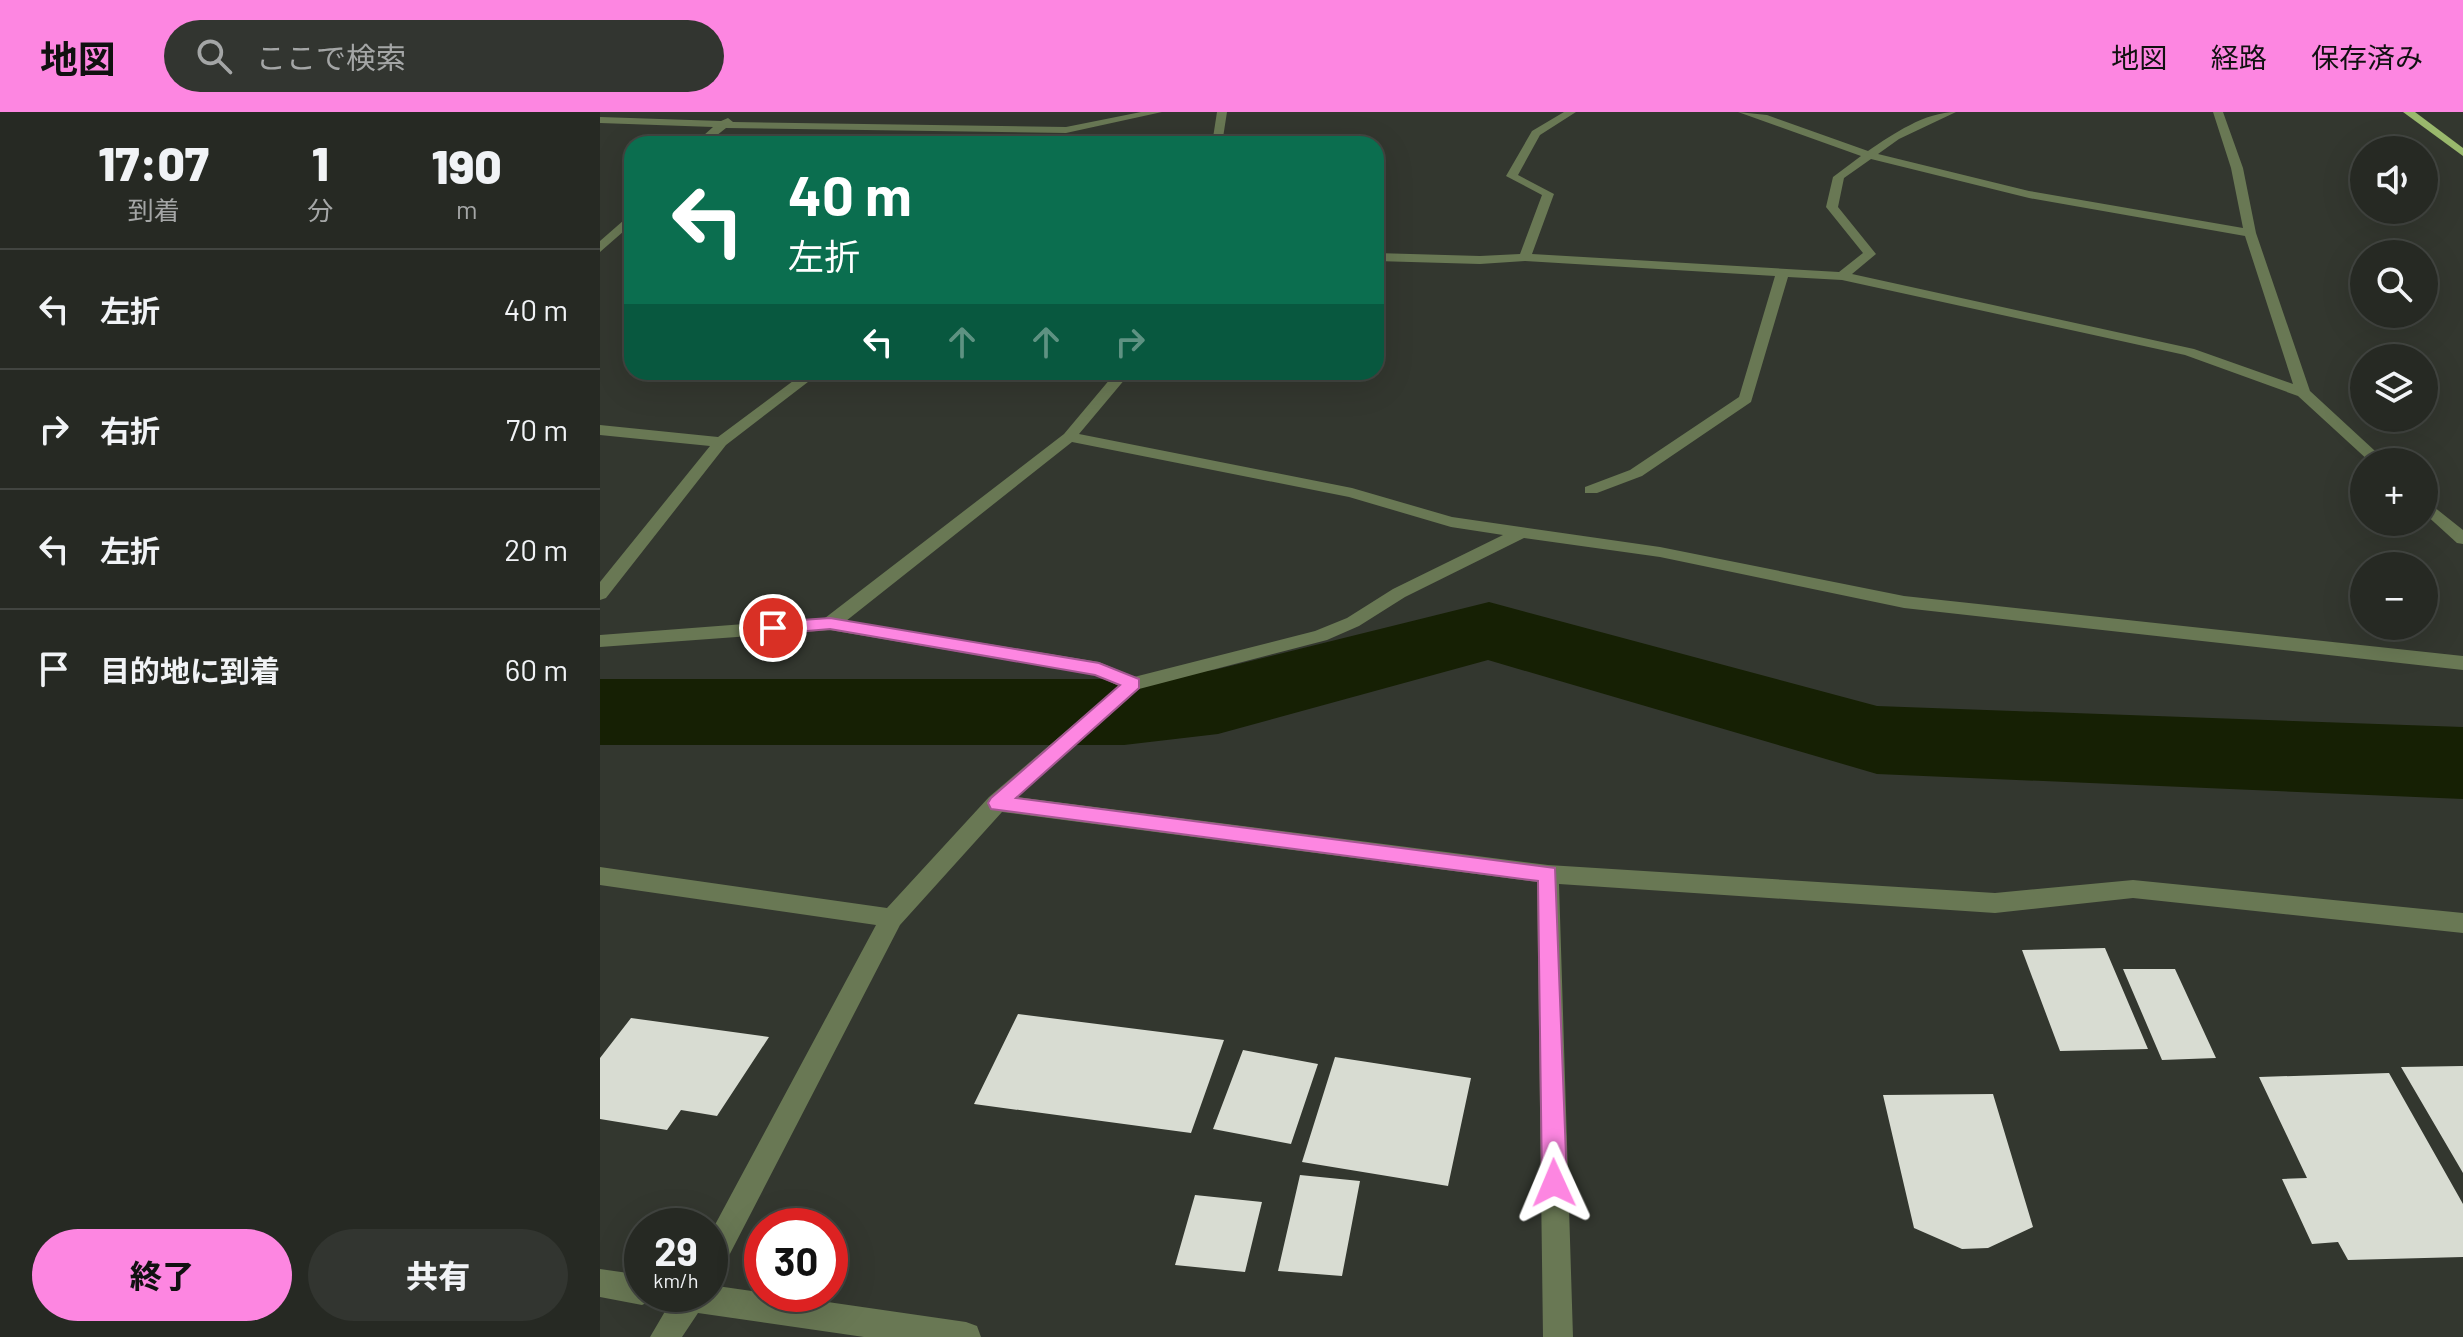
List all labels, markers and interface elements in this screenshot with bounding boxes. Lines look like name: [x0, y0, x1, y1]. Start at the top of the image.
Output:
search box: [164, 20, 724, 92]
icon: search: [192, 34, 236, 78]
text: 地図: [40, 35, 116, 81]
text: ここで検索: [256, 39, 406, 75]
text: 地図: [2111, 40, 2167, 74]
text: 経路: [2211, 40, 2267, 74]
text: 保存済み: [2311, 40, 2423, 74]
text: 17:07: [98, 133, 209, 191]
text: 1: [312, 133, 329, 191]
text: 190: [432, 136, 502, 194]
map controls: [2350, 136, 2438, 640]
button: sound: [2350, 136, 2438, 224]
text: 40 m: [788, 160, 912, 227]
icon: left: [656, 168, 760, 272]
text: m: [456, 193, 477, 224]
text: 到着: [128, 194, 180, 225]
text: 分: [307, 194, 333, 225]
text: 左折: [788, 234, 860, 277]
button: search: [2350, 240, 2438, 328]
icon: left: [32, 287, 76, 331]
text: 40 m: [504, 291, 568, 327]
text: 左折: [100, 292, 160, 328]
icon: left: [856, 320, 900, 364]
icon: ahead: [940, 320, 984, 364]
icon: ahead: [1024, 320, 1068, 364]
icon: right: [1108, 320, 1152, 364]
button: layers: [2350, 344, 2438, 432]
icon: right: [32, 407, 76, 451]
text: 70 m: [506, 411, 568, 447]
text: 右折: [100, 412, 160, 448]
button: +: [2350, 448, 2438, 536]
icon: left: [32, 527, 76, 571]
text: 20 m: [504, 531, 568, 567]
text: 左折: [100, 532, 160, 568]
button: −: [2350, 552, 2438, 640]
pin: [739, 594, 807, 662]
icon: arrive: [751, 606, 795, 650]
icon: arrive: [32, 647, 76, 691]
text: 60 m: [505, 651, 568, 687]
text: 目的地に到着: [100, 652, 280, 688]
position arrow: [1512, 1141, 1596, 1225]
speed limit sign: 30: [744, 1208, 848, 1312]
text: 29: [654, 1226, 698, 1274]
button: 終了: [32, 1229, 292, 1321]
button: 共有: [308, 1229, 568, 1321]
text: km/h: [653, 1268, 699, 1292]

